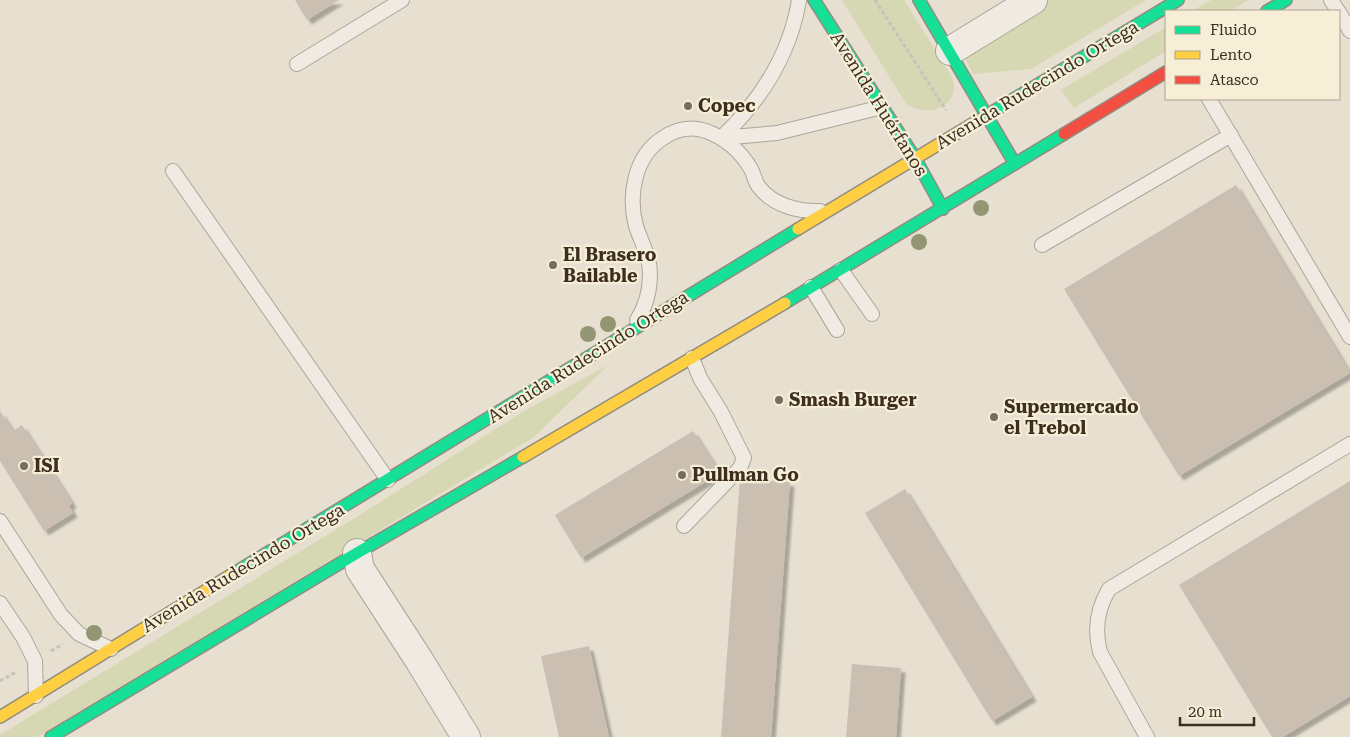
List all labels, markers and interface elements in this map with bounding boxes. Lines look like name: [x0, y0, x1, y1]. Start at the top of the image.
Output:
legend: [1165, 10, 1340, 100]
street label: Avenida Rudecindo Ortega: [932, 16, 1142, 153]
text: Fluido: [1210, 21, 1257, 39]
street label: Avenida Huérfanos: [826, 28, 932, 180]
text: Lento: [1210, 46, 1252, 64]
text: Atasco: [1210, 71, 1259, 89]
place label: Copec: [698, 95, 756, 116]
marker: Copec: [682, 100, 694, 112]
place label: El Brasero Bailable: [563, 244, 657, 286]
marker: El Brasero Bailable: [547, 259, 559, 271]
street label: Avenida Rudecindo Ortega: [484, 286, 692, 427]
place label: Smash Burger: [789, 389, 917, 410]
marker: Smash Burger: [773, 394, 785, 406]
place label: Supermercado el Trebol: [1004, 396, 1139, 438]
marker: Supermercado el Trebol: [988, 411, 1000, 423]
place label: ISI: [34, 455, 60, 476]
marker: ISI: [18, 460, 30, 472]
place label: Pullman Go: [692, 464, 799, 485]
marker: Pullman Go: [676, 469, 688, 481]
street label: Avenida Rudecindo Ortega: [138, 499, 348, 636]
scale bar: [1180, 694, 1254, 726]
text: 20 m: [1188, 703, 1223, 721]

